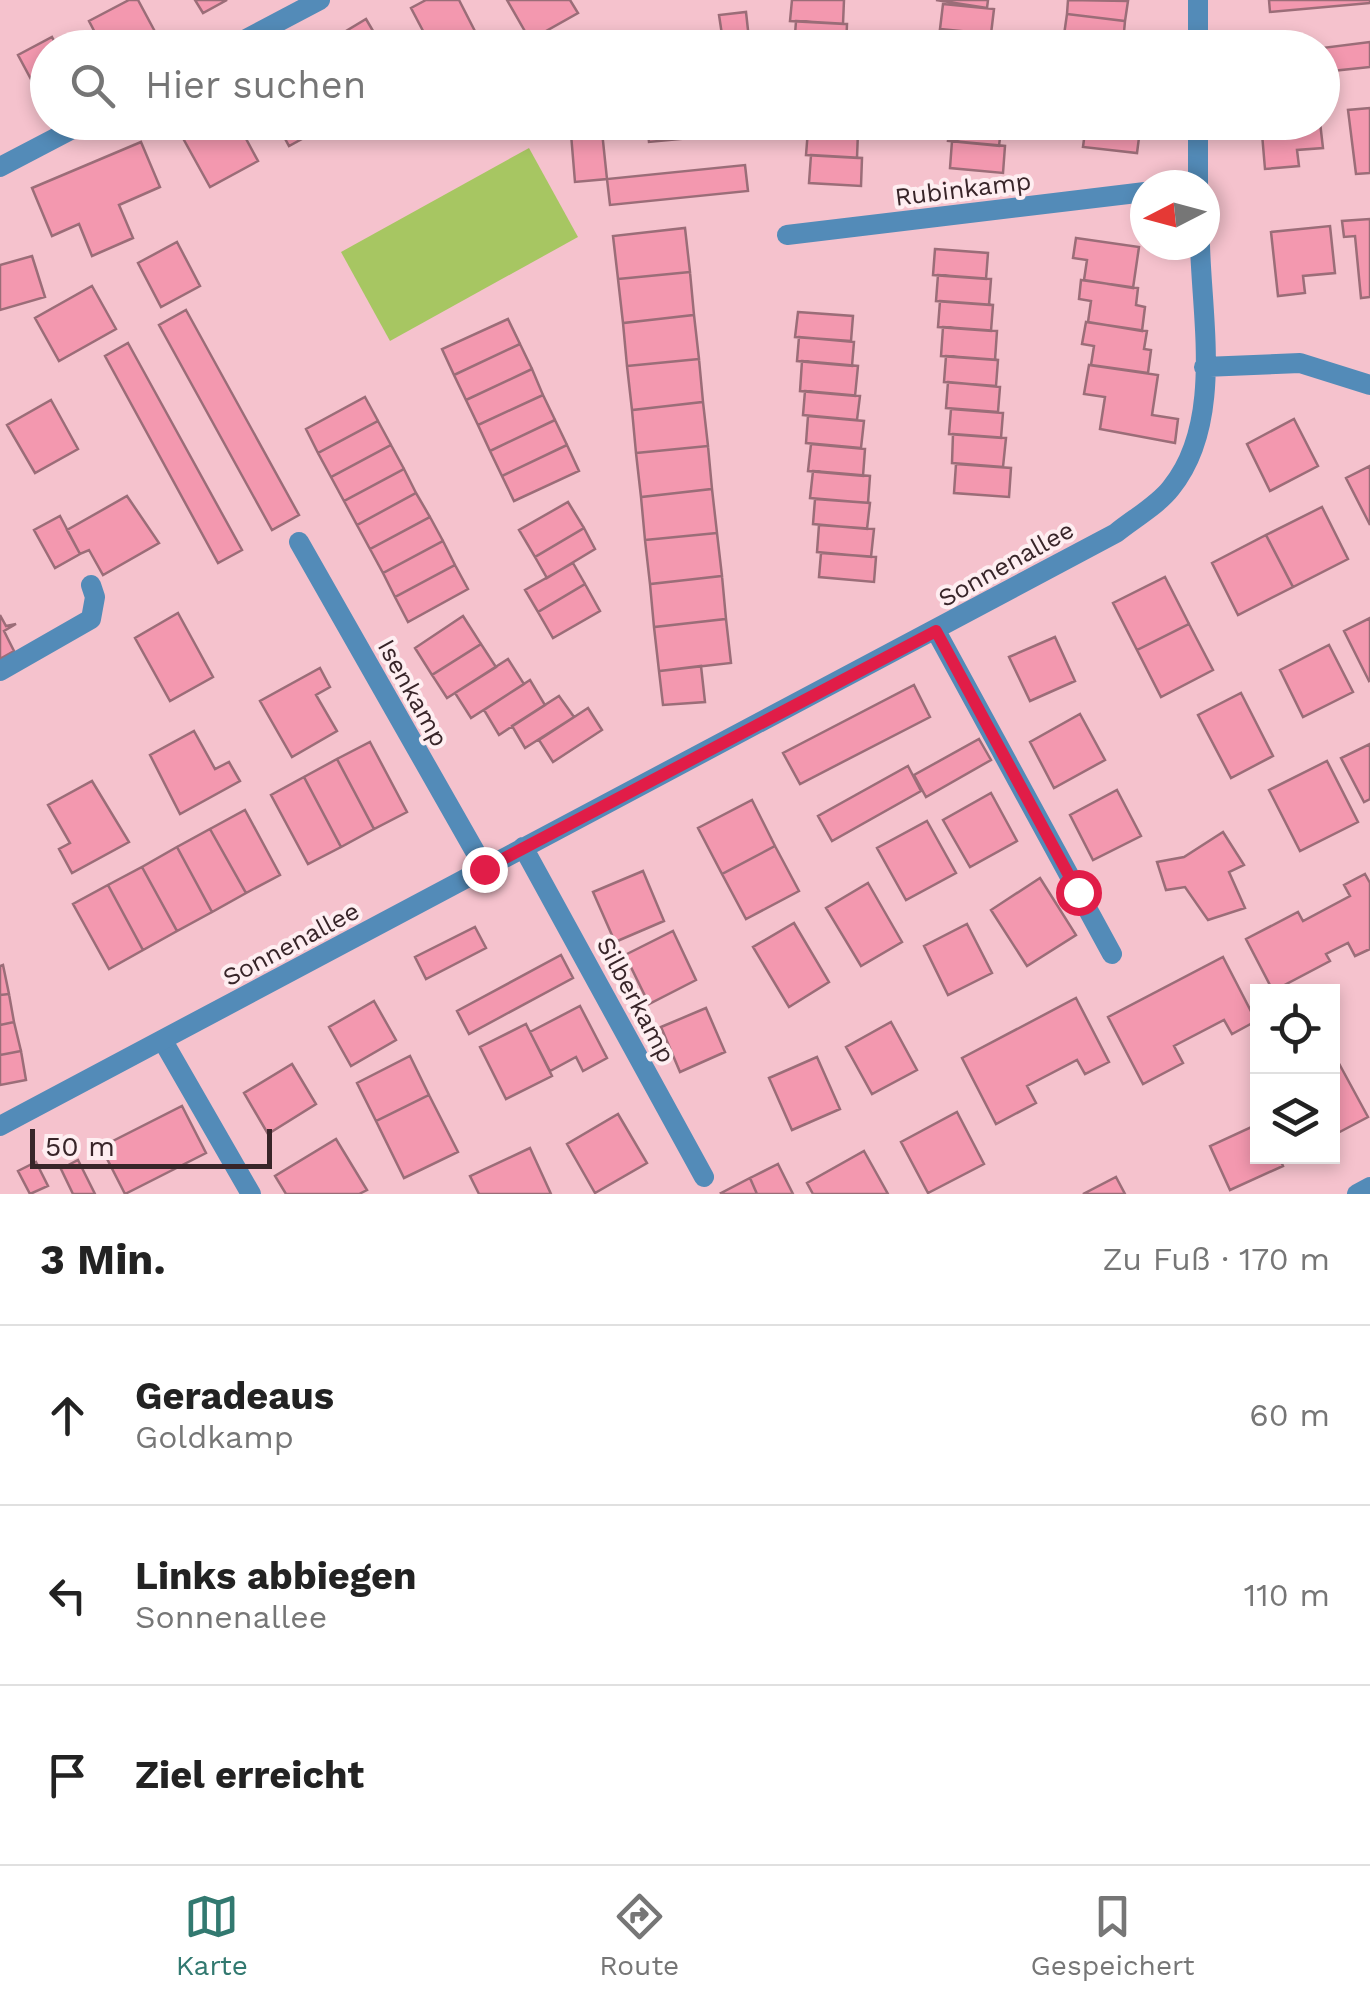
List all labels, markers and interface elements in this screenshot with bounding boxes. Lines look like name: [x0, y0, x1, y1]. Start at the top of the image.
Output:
search box: [30, 30, 1340, 140]
icon: search: [65, 58, 120, 113]
text: Hier suchen: [145, 63, 366, 107]
street label: Rubinkamp: [893, 166, 1033, 212]
north arrow: [1130, 170, 1220, 260]
street label: Sonnenallee: [933, 515, 1079, 613]
street label: Isenkamp: [372, 634, 454, 752]
route end: [462, 847, 508, 893]
route start: [1056, 870, 1102, 916]
street label: Sonnenallee: [218, 896, 364, 992]
street label: Silberkamp: [591, 932, 681, 1068]
map controls: [1250, 984, 1340, 1164]
button: locate: [1250, 984, 1340, 1074]
button: layers: [1250, 1074, 1340, 1164]
scale bar: [30, 1124, 272, 1168]
text: 50 m: [45, 1130, 115, 1163]
text: 3 Min.: [40, 1235, 166, 1284]
text: Zu Fuß · 170 m: [1103, 1240, 1330, 1278]
text: Geradeaus: [135, 1374, 334, 1418]
icon: ahead: [40, 1388, 95, 1443]
text: 60 m: [1249, 1396, 1330, 1434]
text: Goldkamp: [135, 1418, 294, 1456]
text: Links abbiegen: [135, 1554, 417, 1598]
icon: left: [40, 1568, 95, 1623]
text: 110 m: [1244, 1576, 1330, 1614]
text: Sonnenallee: [135, 1598, 327, 1636]
icon: arrive: [40, 1748, 95, 1803]
text: Ziel erreicht: [135, 1753, 364, 1797]
tab: Karte: [176, 1889, 248, 1982]
tab: Route: [599, 1889, 679, 1982]
tab: Gespeichert: [1031, 1889, 1194, 1982]

